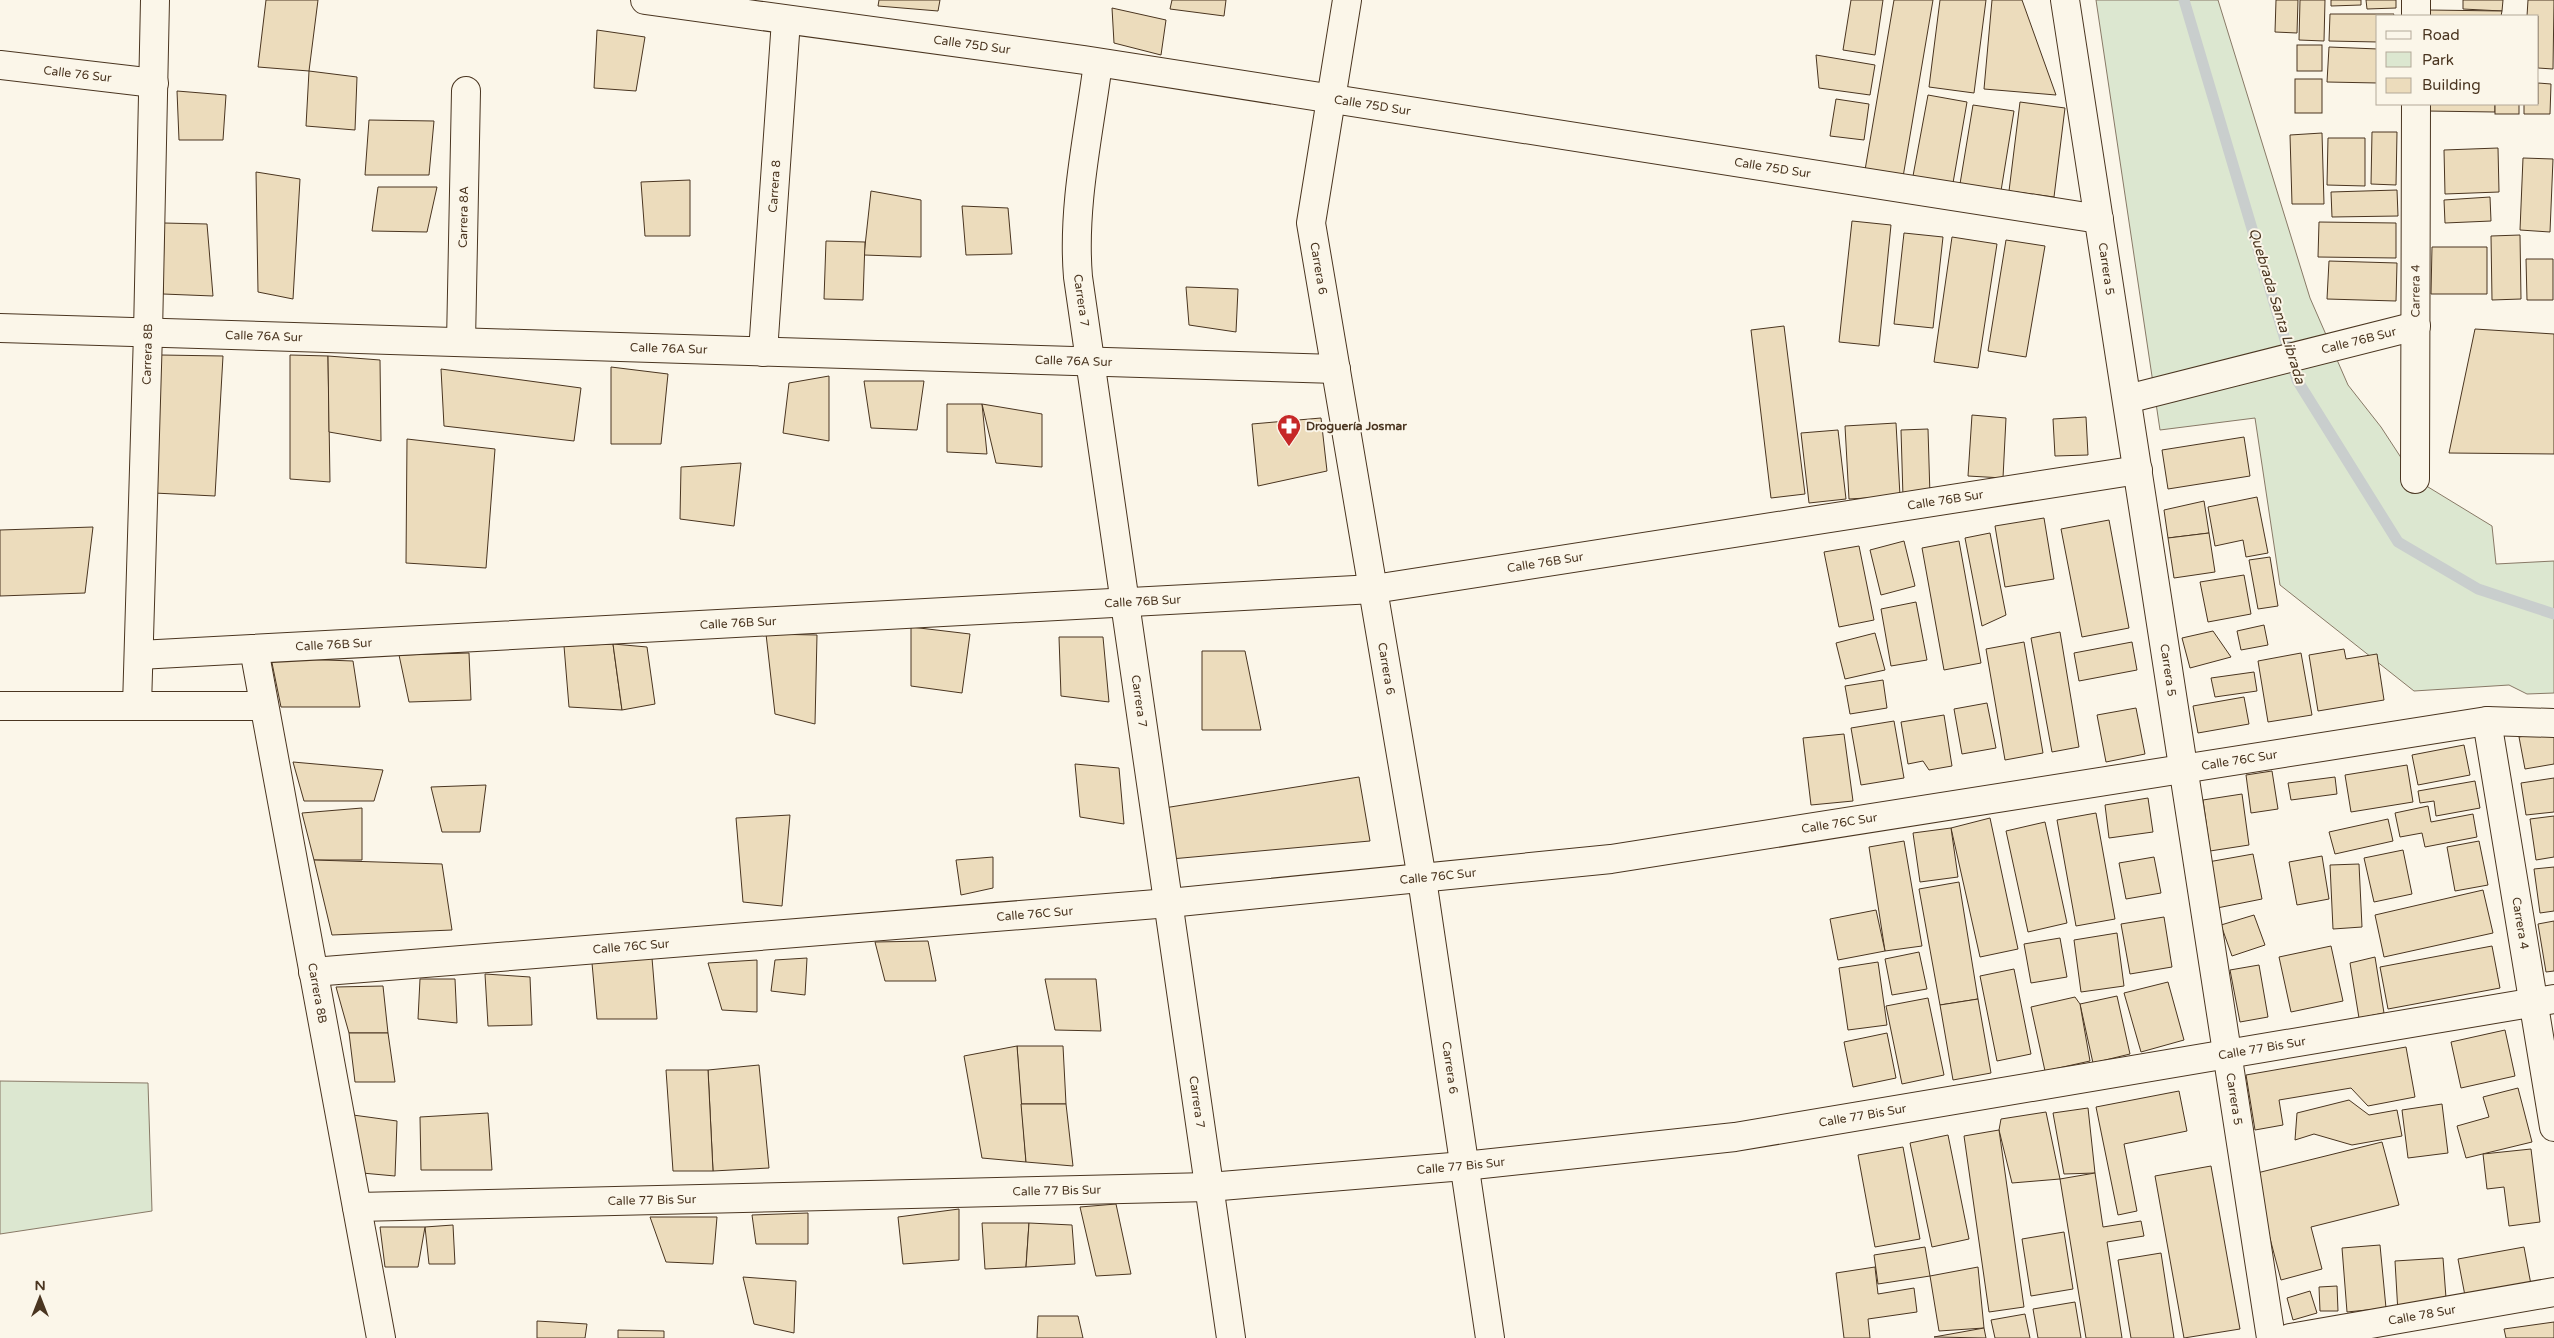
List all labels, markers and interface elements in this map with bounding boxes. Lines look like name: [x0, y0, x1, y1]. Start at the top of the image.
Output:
legend: [2376, 15, 2539, 105]
text: Road: [2422, 26, 2460, 44]
street label: Calle 75D Sur: [933, 33, 1012, 57]
text: Park: [2422, 51, 2454, 69]
street label: Calle 76 Sur: [43, 63, 113, 85]
text: Building: [2422, 76, 2481, 94]
street label: Calle 75D Sur: [1333, 92, 1412, 118]
street label: Calle 75D Sur: [1733, 155, 1812, 181]
street label: Carrera 8: [766, 159, 783, 213]
street label: Carrera 8A: [456, 186, 471, 248]
water label: Quebrada Santa Librada: [2245, 226, 2309, 387]
street label: Carrera 6: [1307, 241, 1330, 296]
street label: Carrera 5: [2095, 242, 2117, 296]
street label: Carrera 4: [2408, 264, 2423, 317]
street label: Carrera 7: [1071, 273, 1092, 328]
street label: Carrera 8B: [139, 323, 155, 385]
street label: Calle 76B Sur: [2320, 324, 2398, 357]
street label: Calle 76A Sur: [225, 328, 303, 344]
street label: Calle 76A Sur: [630, 340, 708, 357]
street label: Calle 76A Sur: [1035, 353, 1113, 369]
pharmacy icon: Droguería Josmar: [1276, 413, 1302, 447]
place label: Droguería Josmar: [1306, 419, 1407, 434]
street label: Calle 76B Sur: [1906, 487, 1985, 513]
street label: Calle 76B Sur: [1506, 549, 1585, 575]
street label: Calle 76B Sur: [1104, 592, 1182, 610]
street label: Calle 76B Sur: [699, 614, 777, 632]
street label: Calle 76B Sur: [295, 636, 373, 654]
street label: Carrera 6: [1375, 642, 1398, 696]
street label: Carrera 5: [2157, 643, 2179, 697]
street label: Carrera 7: [1128, 674, 1150, 728]
street label: Calle 76C Sur: [2200, 747, 2279, 773]
street label: Calle 76C Sur: [1800, 810, 1879, 836]
street label: Calle 76C Sur: [1399, 865, 1477, 887]
street label: Carrera 4: [2509, 896, 2532, 951]
street label: Calle 76C Sur: [996, 904, 1074, 924]
street label: Calle 76C Sur: [592, 936, 670, 956]
street label: Carrera 8B: [305, 962, 330, 1025]
street label: Calle 77 Bis Sur: [2217, 1034, 2307, 1062]
street label: Carrera 6: [1439, 1041, 1461, 1095]
street label: Carrera 5: [2223, 1072, 2245, 1126]
street label: Carrera 7: [1186, 1075, 1208, 1129]
street label: Calle 77 Bis Sur: [1818, 1101, 1908, 1130]
street label: Calle 77 Bis Sur: [1416, 1155, 1506, 1177]
street label: Calle 77 Bis Sur: [1012, 1183, 1102, 1199]
street label: Calle 77 Bis Sur: [607, 1192, 697, 1208]
north arrow: [15, 1273, 65, 1323]
text: N: [34, 1277, 46, 1294]
street label: Calle 78 Sur: [2387, 1302, 2457, 1328]

